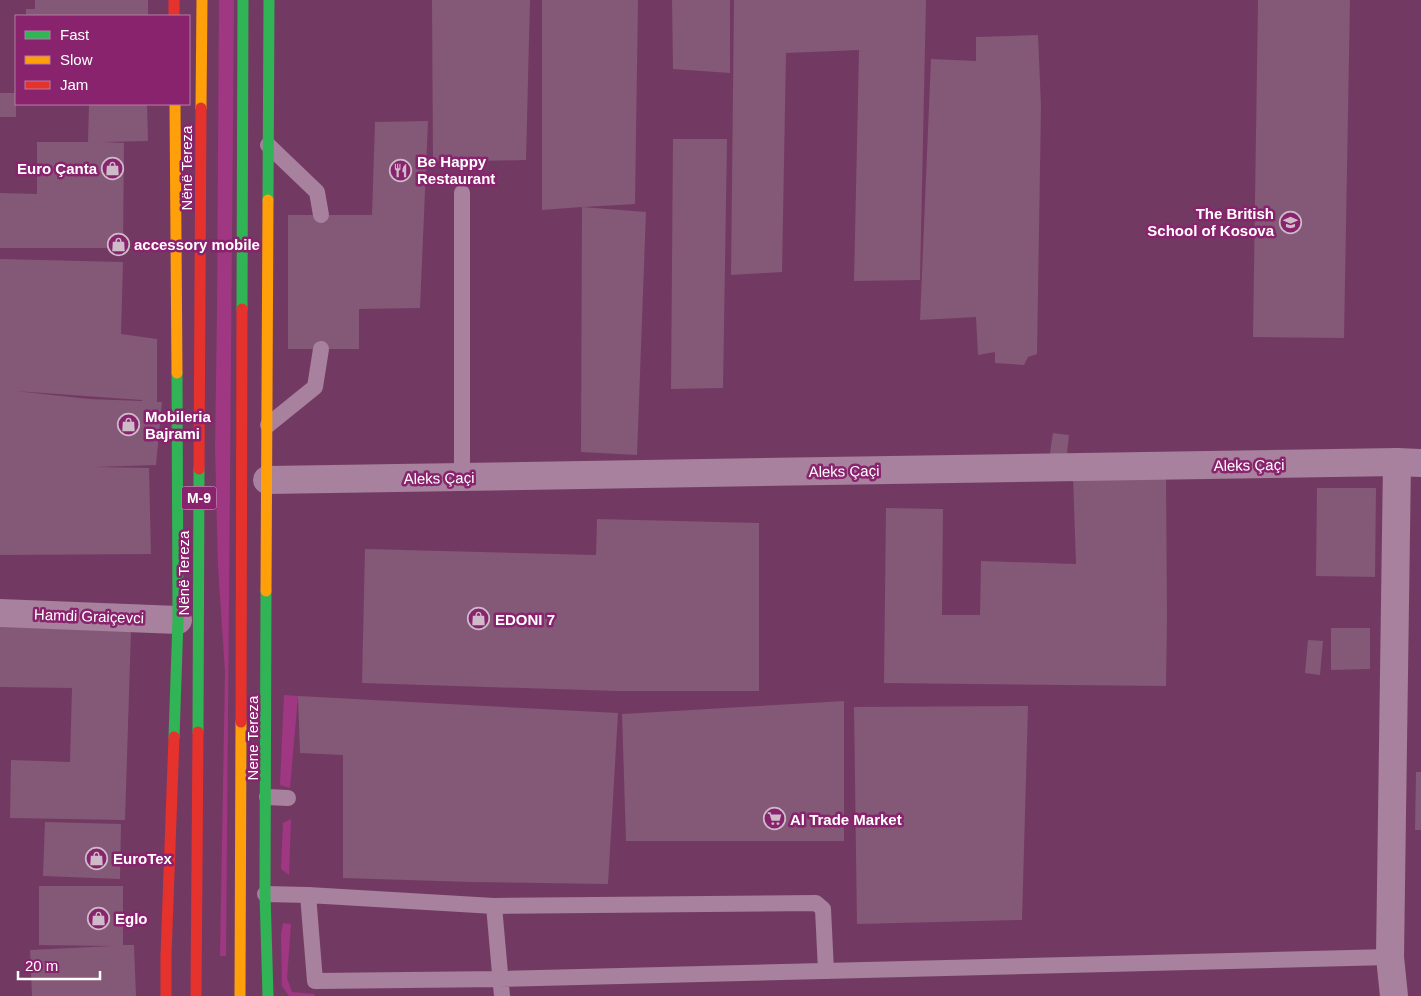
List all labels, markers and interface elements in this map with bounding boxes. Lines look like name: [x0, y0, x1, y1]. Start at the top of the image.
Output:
legend: [15, 15, 190, 105]
text: Fast: [60, 26, 90, 43]
text: Slow: [60, 51, 93, 68]
text: Jam: [60, 76, 88, 93]
street label: Nënë Tereza: [178, 125, 195, 210]
place label: Be Happy Restaurant: [417, 153, 495, 187]
shop icon: Euro Çanta: [101, 156, 125, 180]
restaurant icon: Be Happy Restaurant: [389, 158, 413, 182]
place label: Euro Çanta: [17, 160, 98, 177]
place label: The British School of Kosova: [1147, 205, 1275, 239]
school or university icon: The British School of Kosova: [1278, 210, 1302, 234]
shop icon: accessory mobile: [106, 232, 130, 256]
place label: accessory mobile: [134, 236, 260, 253]
place label: Mobileria Bajrami: [145, 408, 212, 442]
shop icon: Mobileria Bajrami: [117, 413, 141, 437]
street label: Aleks Çaçi: [1213, 456, 1285, 474]
street label: Aleks Çaçi: [808, 462, 880, 480]
street label: Aleks Çaçi: [403, 469, 475, 487]
road number: M-9: [182, 486, 216, 509]
street label: Nënë Tereza: [175, 530, 192, 615]
street label: Hamdi Graiçevci: [34, 606, 144, 626]
shop icon: EDONI 7: [467, 607, 491, 631]
place label: EDONI 7: [495, 611, 555, 628]
street label: Nene Tereza: [244, 695, 261, 780]
supermarket icon: Al Trade Market: [762, 807, 786, 831]
place label: Al Trade Market: [790, 811, 902, 828]
shop icon: EuroTex: [85, 846, 109, 870]
place label: EuroTex: [113, 850, 173, 867]
shop icon: Eglo: [87, 906, 111, 930]
place label: Eglo: [115, 910, 148, 927]
scale bar: [18, 948, 100, 980]
text: 20 m: [25, 957, 58, 974]

